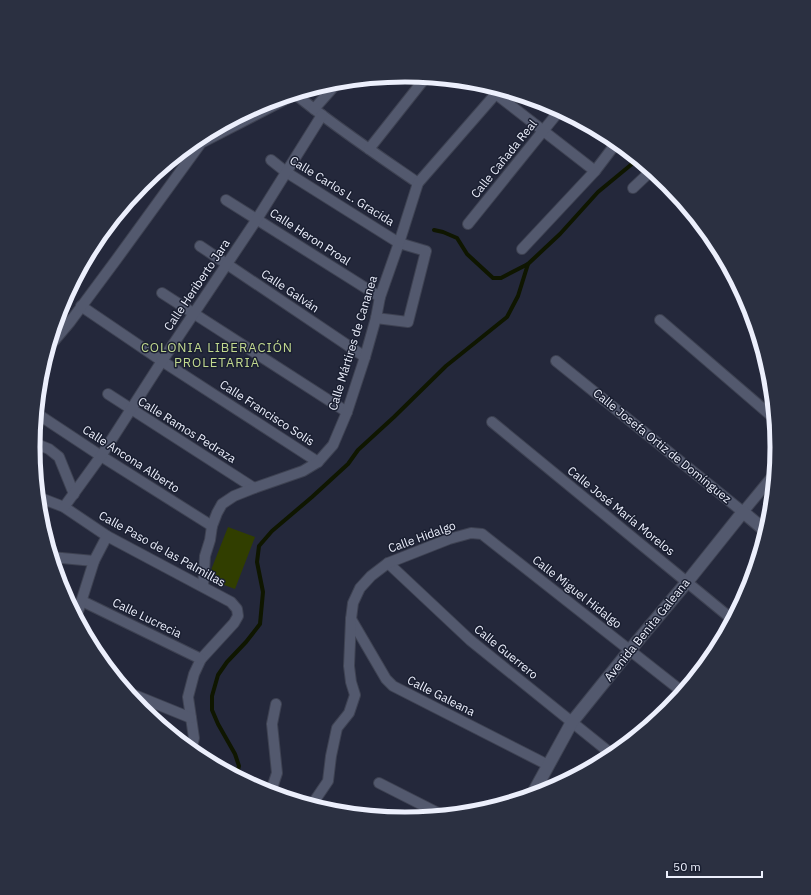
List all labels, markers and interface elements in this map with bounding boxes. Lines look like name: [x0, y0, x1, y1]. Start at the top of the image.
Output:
street label: Calle Cañada Real: [467, 116, 540, 201]
street label: Calle Carlos L. Gracida: [287, 152, 398, 229]
street label: Calle Heron Proal: [267, 205, 354, 268]
street label: Calle Heriberto Jara: [160, 236, 233, 333]
street label: Calle Galván: [258, 266, 322, 315]
street label: Calle Mártires de Cananea: [325, 273, 380, 412]
district label: COLONIA LIBERACIÓN PROLETARIA: [141, 339, 293, 371]
street label: Calle Francisco Solís: [217, 376, 318, 449]
street label: Calle Josefa Ortiz de Domínguez: [590, 385, 735, 506]
street label: Calle Ramos Pedraza: [135, 393, 240, 466]
street label: Calle Ancona Alberto: [80, 422, 183, 496]
street label: Calle José María Morelos: [565, 463, 678, 559]
street label: Calle Paso de las Palmillas: [96, 507, 228, 590]
street label: Calle Hidalgo: [386, 517, 458, 556]
street label: Calle Miguel Hidalgo: [530, 552, 625, 631]
street label: Avenida Benita Galeana: [601, 575, 693, 684]
street label: Calle Lucrecia: [110, 594, 185, 641]
street label: Calle Guerrero: [471, 621, 542, 682]
street label: Calle Galeana: [405, 672, 478, 719]
scale bar: [667, 853, 762, 879]
text: 50 m: [673, 859, 701, 874]

